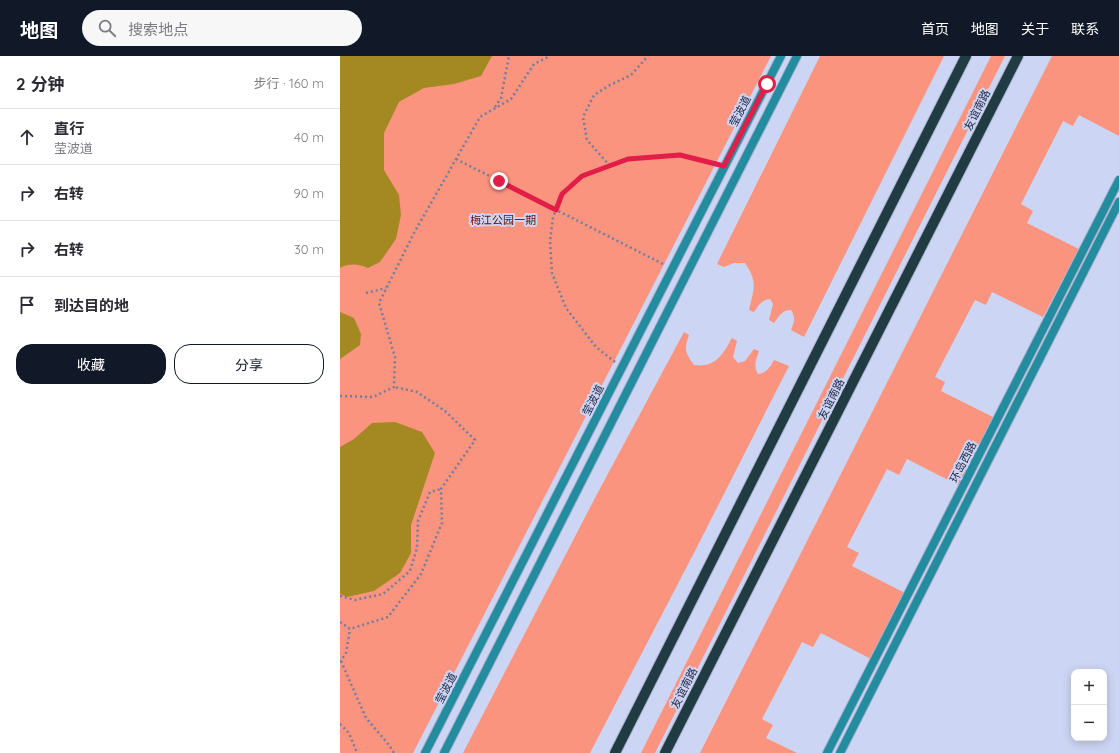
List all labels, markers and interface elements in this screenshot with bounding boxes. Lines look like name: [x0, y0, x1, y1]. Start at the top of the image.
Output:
search box: [82, 10, 362, 46]
icon: search: [96, 17, 118, 39]
text: 地图: [20, 18, 58, 42]
text: 搜索地点: [128, 20, 188, 39]
text: 首页: [921, 20, 949, 38]
text: 地图: [971, 20, 999, 38]
text: 关于: [1021, 20, 1049, 38]
text: 联系: [1071, 20, 1099, 38]
text: 2 分钟: [16, 73, 64, 94]
text: 步行 · 160 m: [253, 75, 324, 91]
route start: [758, 75, 776, 93]
street label: 友谊南路: [961, 87, 993, 133]
street label: 莹波道: [726, 93, 754, 129]
text: 直行: [54, 119, 84, 138]
icon: ahead: [16, 126, 38, 148]
text: 40 m: [294, 129, 324, 145]
text: 莹波道: [54, 140, 93, 156]
route end: [490, 172, 508, 190]
icon: right: [16, 182, 38, 204]
text: 右转: [54, 184, 84, 203]
text: 90 m: [294, 185, 324, 201]
park label: 梅江公园一期: [470, 213, 536, 227]
icon: right: [16, 238, 38, 260]
text: 右转: [54, 240, 84, 259]
text: 30 m: [294, 241, 324, 257]
icon: arrive: [16, 294, 38, 316]
text: 到达目的地: [54, 296, 129, 315]
button: 收藏: [16, 344, 166, 384]
button: 分享: [174, 344, 324, 384]
street label: 友谊南路: [815, 376, 847, 422]
street label: 莹波道: [579, 382, 607, 418]
street label: 环岛西路: [947, 439, 979, 485]
street label: 友谊南路: [668, 665, 700, 711]
map controls: [1071, 669, 1107, 741]
button: +: [1071, 669, 1107, 705]
street label: 莹波道: [432, 670, 460, 706]
button: −: [1071, 705, 1107, 741]

